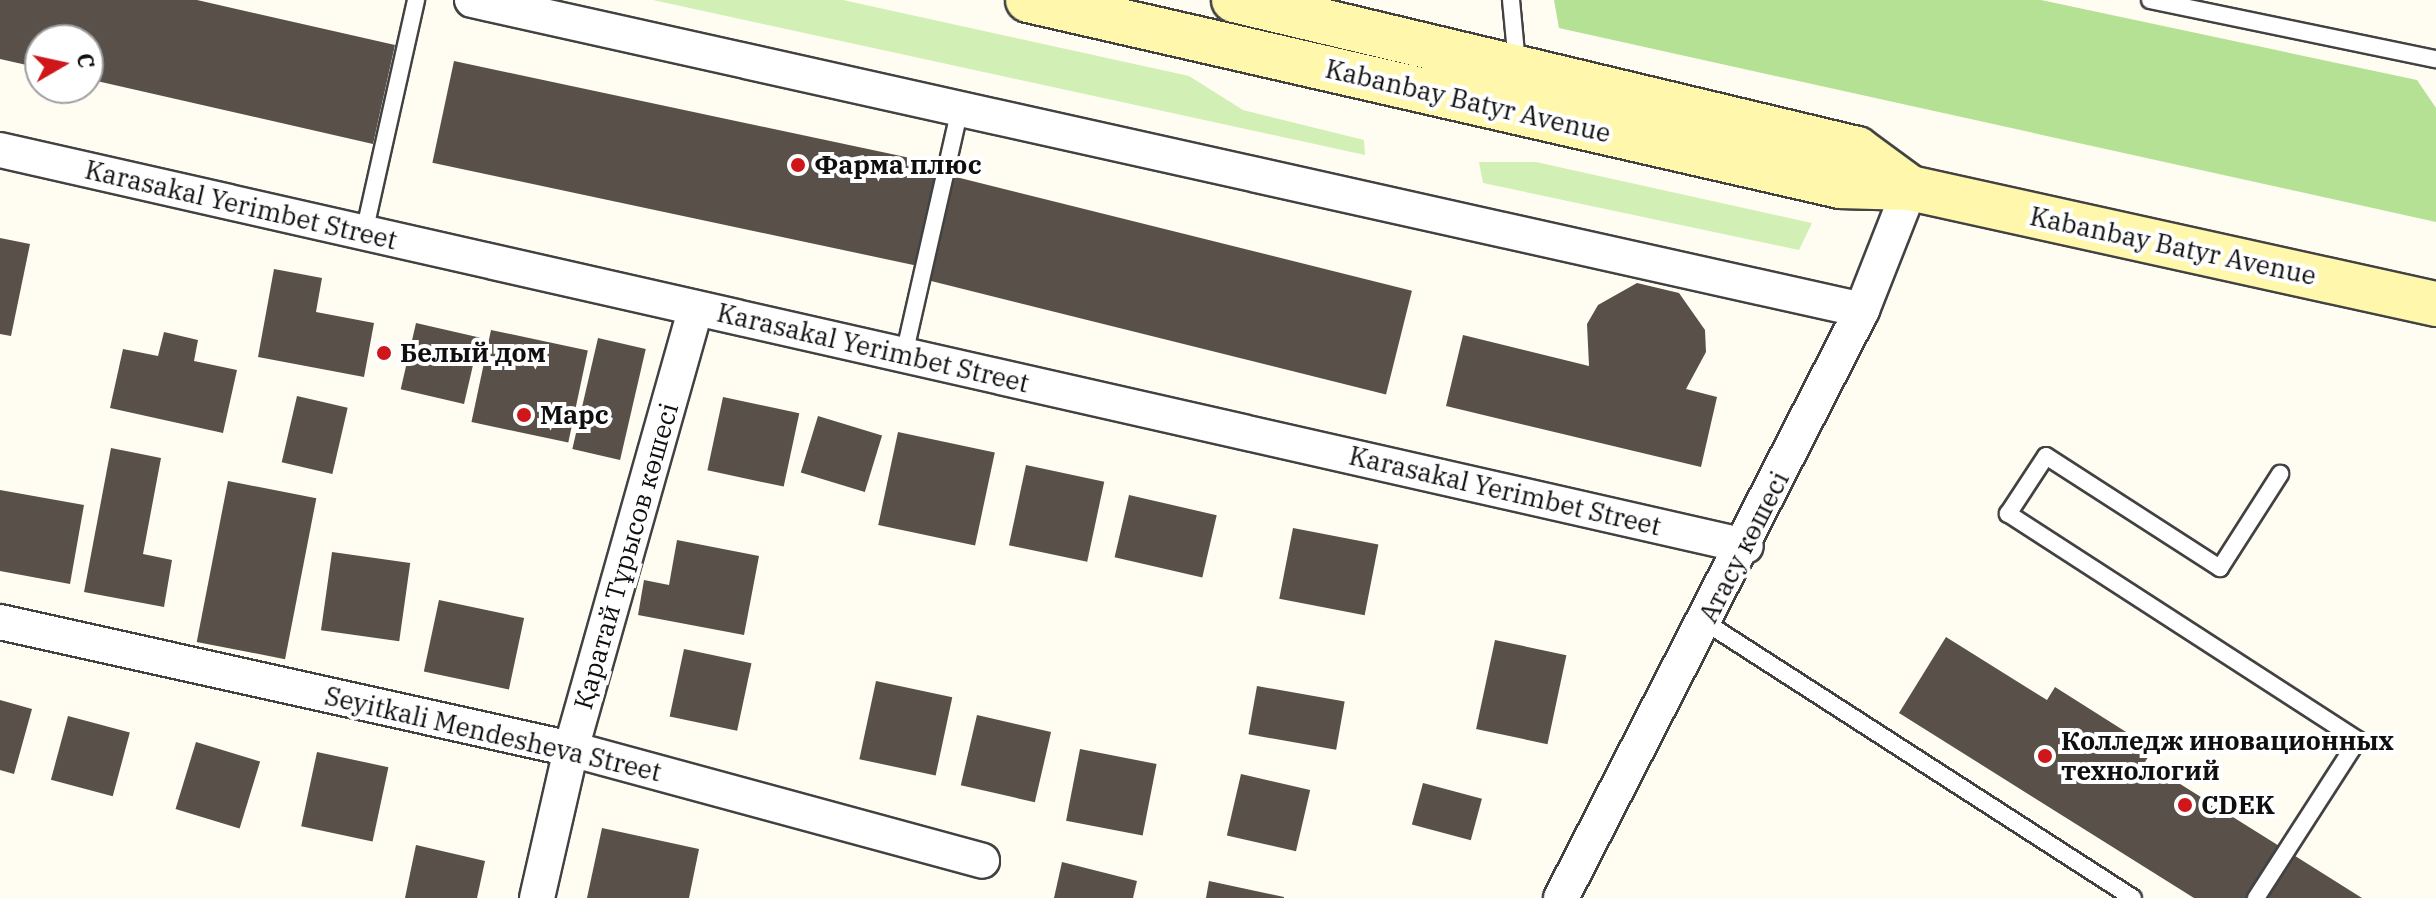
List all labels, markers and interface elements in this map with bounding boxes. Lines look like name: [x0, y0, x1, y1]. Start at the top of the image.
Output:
north arrow: [24, 24, 104, 104]
text: С: [71, 51, 102, 70]
street label: Kabanbay Batyr Avenue: [1322, 53, 1614, 149]
place label: Фарма плюс: [814, 149, 982, 181]
street label: Karasakal Yerimbet Street: [82, 154, 400, 256]
marker: Фарма плюс: [789, 156, 807, 174]
street label: Kabanbay Batyr Avenue: [2027, 200, 2319, 292]
street label: Karasakal Yerimbet Street: [714, 297, 1032, 399]
place label: Белый дом: [400, 337, 546, 369]
marker: Белый дом: [375, 344, 393, 362]
place label: Марс: [540, 399, 609, 431]
street label: Қаратай Тұрысов көшесі: [567, 399, 685, 713]
marker: Марс: [515, 406, 533, 424]
street label: Karasakal Yerimbet Street: [1346, 440, 1664, 542]
street label: Атасу көшесі: [1693, 466, 1795, 628]
street label: Seyitkali Mendesheva Street: [322, 680, 664, 788]
place label: Колледж иновационных технологий: [2061, 725, 2394, 786]
marker: Колледж иновационных технологий: [2036, 747, 2054, 765]
place label: CDEK: [2201, 789, 2275, 821]
marker: CDEK: [2176, 796, 2194, 814]

